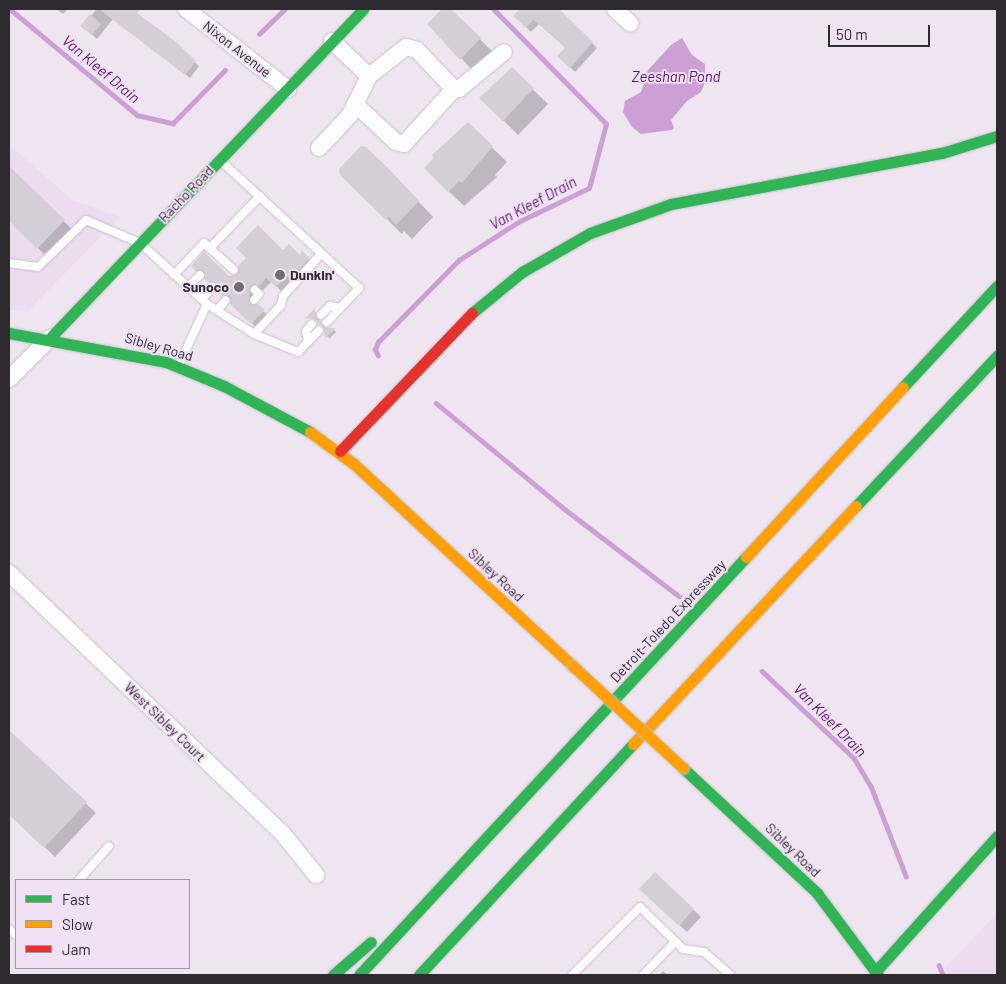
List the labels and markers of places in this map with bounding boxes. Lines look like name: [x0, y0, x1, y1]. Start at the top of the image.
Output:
place label: Dunkin': [290, 267, 334, 283]
marker: Dunkin': [274, 269, 286, 281]
place label: Sunoco: [182, 279, 229, 295]
marker: Sunoco: [233, 281, 245, 293]

